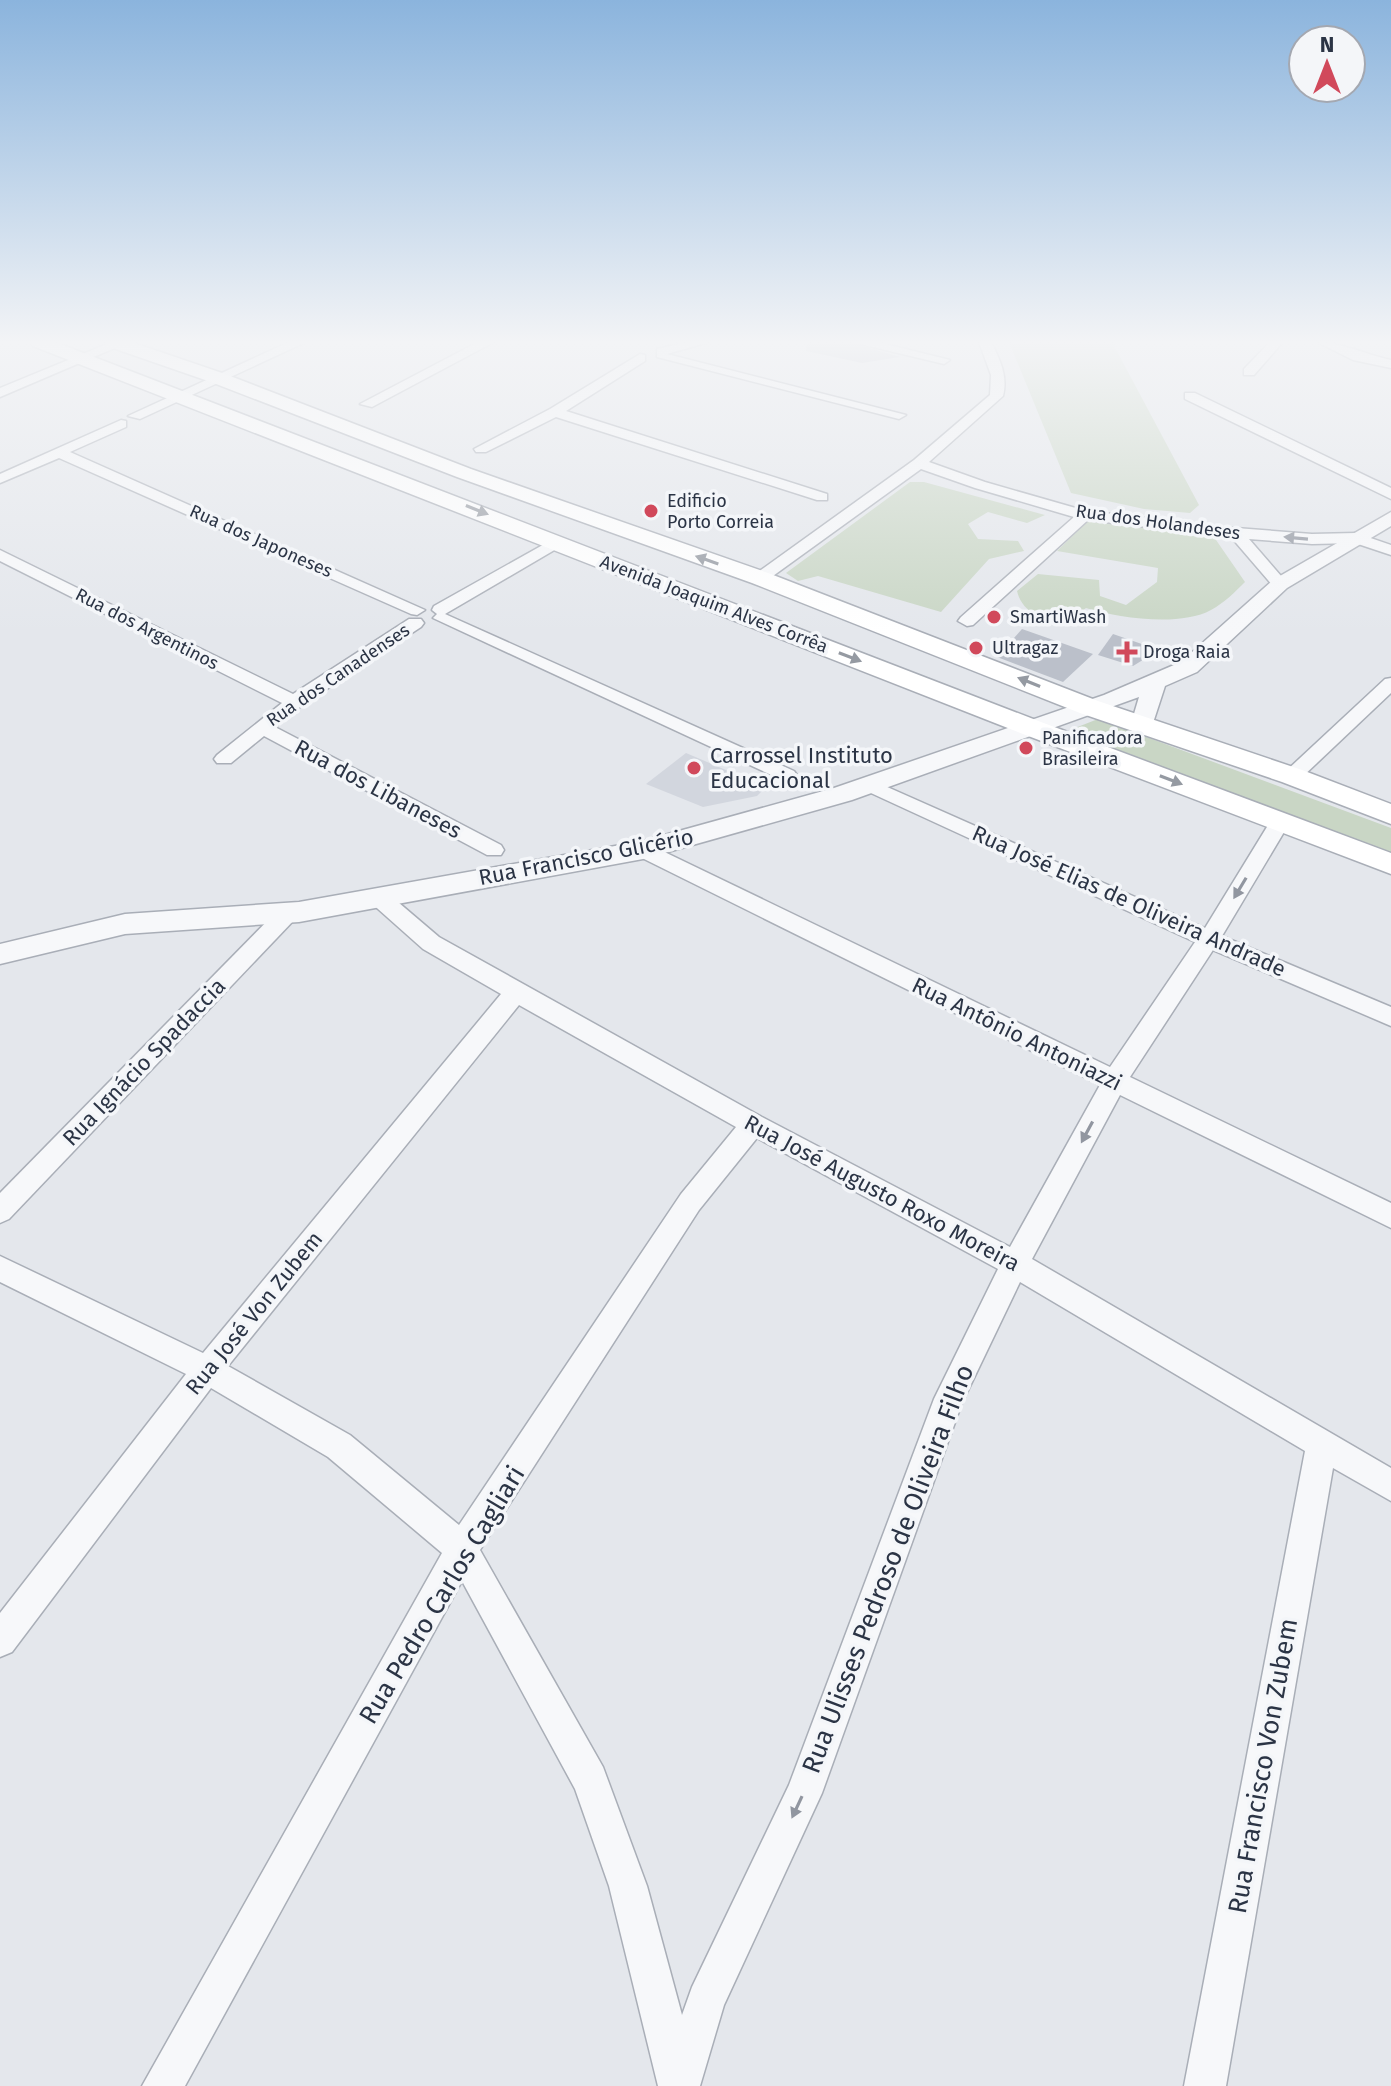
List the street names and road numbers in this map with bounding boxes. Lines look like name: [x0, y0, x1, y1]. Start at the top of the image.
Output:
street label: Rua dos Japoneses: [186, 500, 336, 582]
street label: Rua dos Holandeses: [1074, 500, 1242, 544]
street label: Avenida Joaquim Alves Corrêa: [597, 550, 831, 658]
street label: Rua dos Argentinos: [72, 583, 222, 675]
street label: Rua dos Canadenses: [262, 619, 414, 731]
street label: Rua dos Libaneses: [290, 734, 466, 844]
street label: Rua José Elias de Oliveira Andrade: [968, 819, 1290, 983]
street label: Rua Francisco Glicério: [476, 823, 696, 891]
street label: Rua Antônio Antoniazzi: [908, 971, 1126, 1097]
street label: Rua Ignácio Spadaccia: [57, 972, 231, 1152]
street label: Rua José Augusto Roxo Moreira: [740, 1109, 1024, 1277]
street label: Rua José Von Zubem: [180, 1226, 328, 1400]
street label: Rua Ulisses Pedroso de Oliveira Filho: [796, 1360, 980, 1778]
street label: Rua Pedro Carlos Cagliari: [353, 1460, 531, 1730]
street label: Rua Francisco Von Zubem: [1222, 1616, 1304, 1916]

